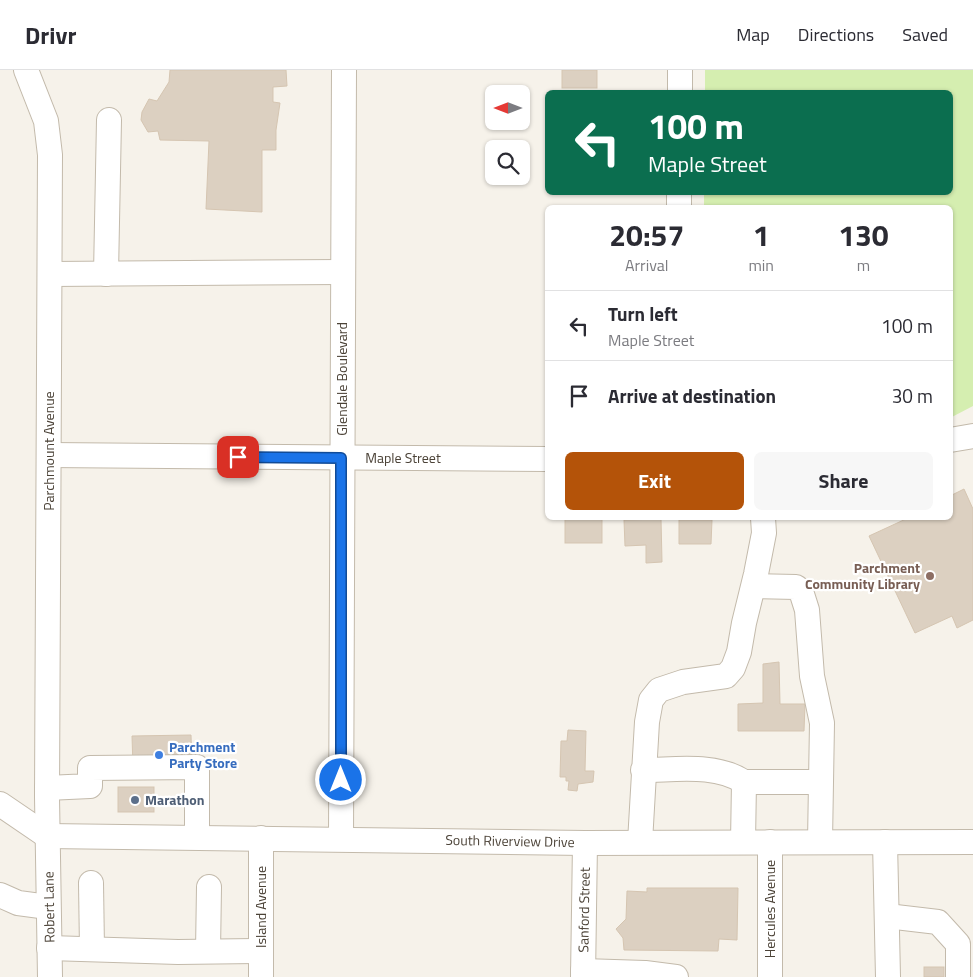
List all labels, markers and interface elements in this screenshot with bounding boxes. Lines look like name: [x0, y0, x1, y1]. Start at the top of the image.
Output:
text: Drivr: [25, 17, 76, 53]
text: Map: [736, 21, 770, 48]
text: Directions: [798, 21, 874, 48]
text: Saved: [902, 21, 948, 48]
north arrow: [485, 85, 530, 130]
map controls: [485, 85, 530, 185]
text: 100 m: [648, 99, 744, 153]
icon: left: [565, 110, 630, 175]
button: search: [485, 140, 530, 185]
text: Maple Street: [648, 147, 767, 181]
text: 20:57: [609, 212, 684, 258]
text: 1: [753, 212, 770, 258]
text: 130: [838, 212, 889, 258]
text: Arrival: [625, 253, 668, 277]
text: min: [748, 253, 774, 277]
text: m: [857, 253, 870, 277]
text: Turn left: [608, 299, 678, 328]
text: 100 m: [881, 311, 933, 340]
icon: left: [565, 312, 593, 340]
street label: Glendale Boulevard: [331, 322, 352, 436]
text: Maple Street: [608, 328, 694, 352]
text: Arrive at destination: [608, 381, 776, 410]
text: 30 m: [892, 381, 933, 410]
icon: arrive: [565, 382, 593, 410]
street label: Parchmount Avenue: [38, 391, 59, 511]
pin: [217, 436, 259, 478]
icon: arrive: [224, 443, 252, 471]
street label: Maple Street: [365, 447, 441, 468]
button: Exit: [565, 452, 744, 510]
button: Share: [754, 452, 933, 510]
place label: Parchment Community Library: [805, 557, 920, 594]
marker: Parchment Community Library: [924, 570, 936, 582]
place label: Parchment Party Store: [169, 736, 237, 773]
marker: Parchment Party Store: [153, 749, 165, 761]
position arrow: [314, 753, 366, 805]
place label: Marathon: [145, 789, 205, 810]
marker: Marathon: [129, 794, 141, 806]
street label: South Riverview Drive: [445, 829, 575, 852]
street label: Hercules Avenue: [759, 860, 780, 958]
street label: Island Avenue: [250, 866, 271, 948]
street label: Sanford Street: [572, 867, 595, 953]
street label: Robert Lane: [37, 871, 60, 943]

